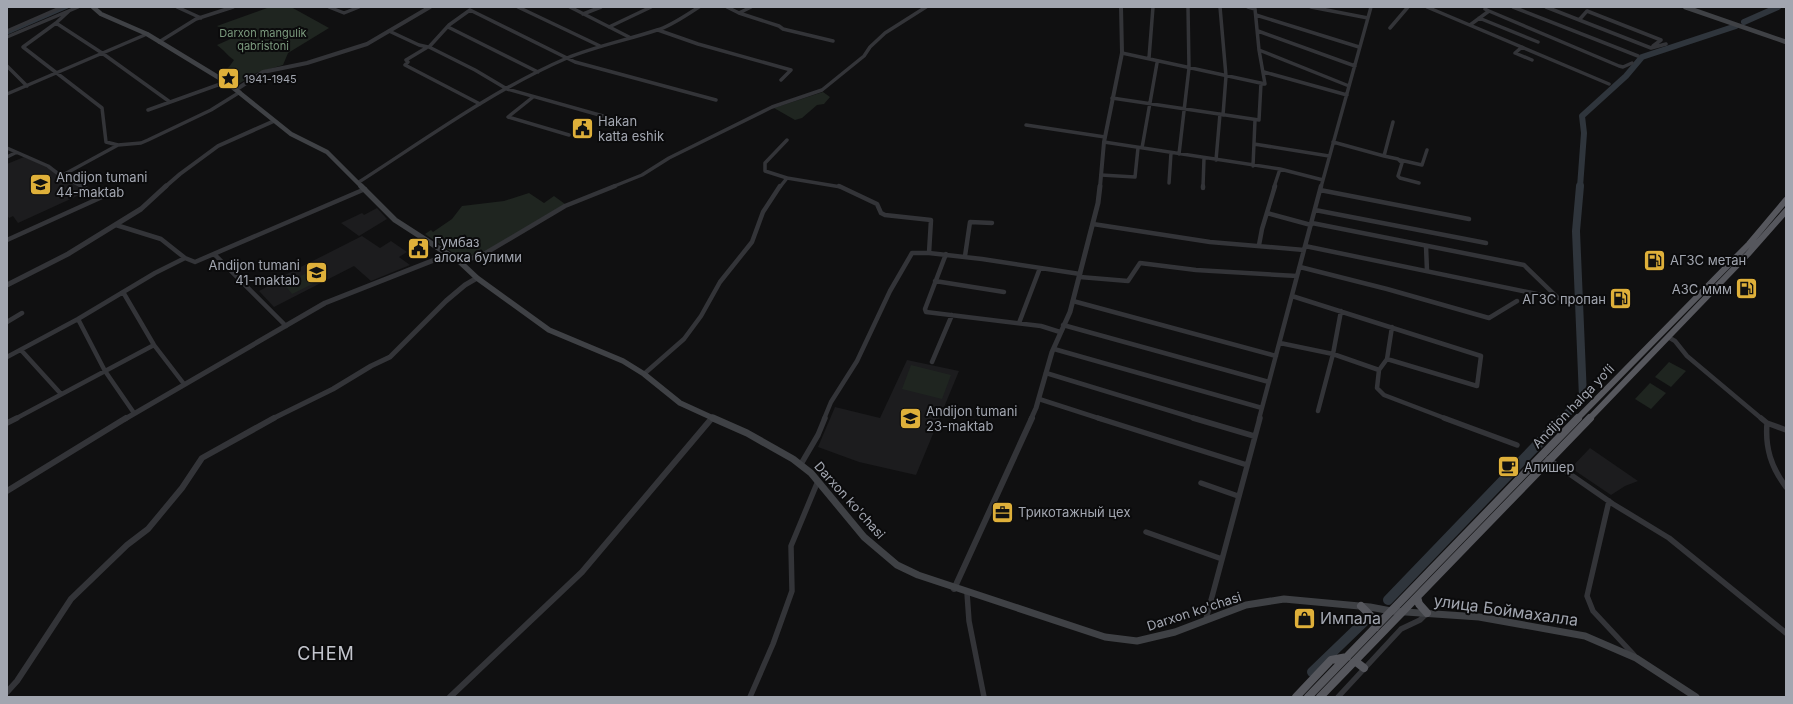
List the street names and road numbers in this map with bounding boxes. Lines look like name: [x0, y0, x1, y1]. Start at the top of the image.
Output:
street label: Andijon halqa yo‘li: [1529, 361, 1617, 451]
street label: Darxon ko'chasi: [811, 458, 889, 542]
street label: Darxon ko'chasi: [1145, 588, 1243, 634]
street label: улица Боймахалла: [1432, 590, 1580, 630]

